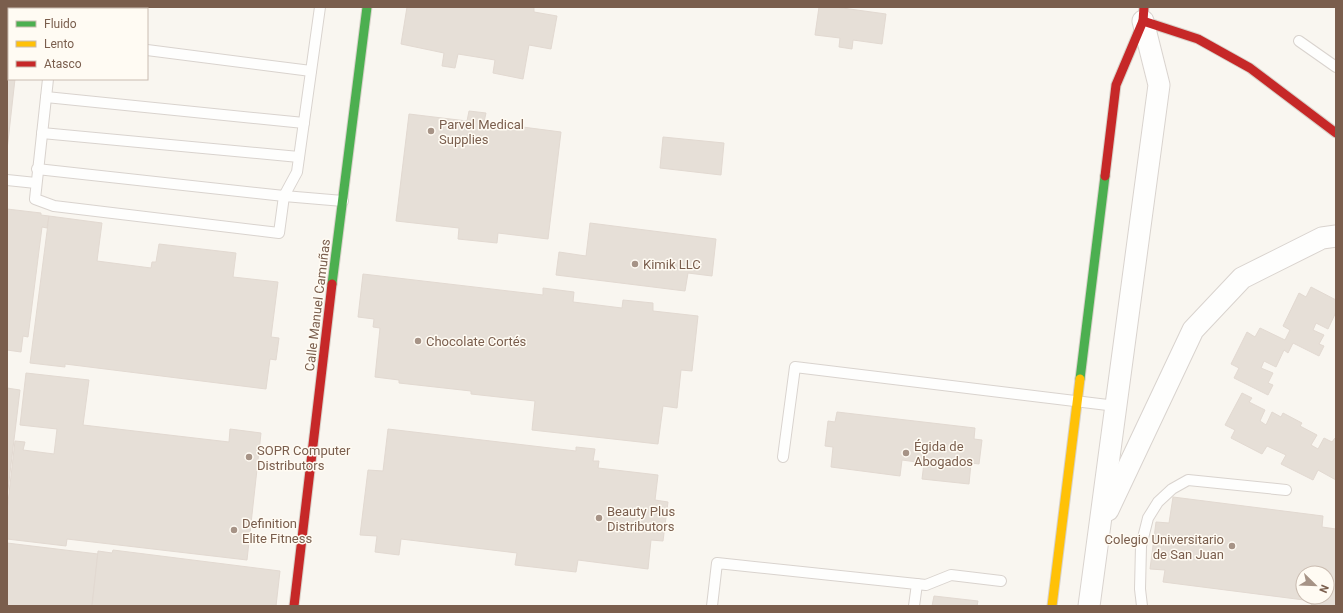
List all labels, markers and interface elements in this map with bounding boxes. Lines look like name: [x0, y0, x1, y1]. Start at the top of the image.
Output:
legend: [8, 8, 148, 80]
text: Fluido: [44, 17, 77, 31]
text: Lento: [44, 37, 74, 51]
text: Atasco: [44, 57, 82, 71]
place label: Parvel Medical Supplies: [439, 117, 524, 147]
marker: Parvel Medical Supplies: [426, 126, 436, 136]
street label: Calle Manuel Camuñas: [302, 238, 333, 372]
place label: Kimik LLC: [643, 257, 701, 272]
marker: Kimik LLC: [630, 259, 640, 269]
place label: Chocolate Cortés: [426, 334, 527, 349]
marker: Chocolate Cortés: [413, 336, 423, 346]
place label: Égida de Abogados: [914, 439, 973, 469]
place label: SOPR Computer Distributors: [257, 443, 351, 473]
marker: Égida de Abogados: [901, 448, 911, 458]
marker: SOPR Computer Distributors: [244, 452, 254, 462]
place label: Beauty Plus Distributors: [607, 504, 675, 534]
marker: Beauty Plus Distributors: [594, 513, 604, 523]
place label: Definition Elite Fitness: [242, 516, 312, 546]
marker: Definition Elite Fitness: [229, 525, 239, 535]
place label: Colegio Universitario de San Juan: [1105, 532, 1224, 562]
marker: Colegio Universitario de San Juan: [1227, 541, 1237, 551]
north arrow: [1295, 565, 1335, 605]
text: N: [1316, 583, 1331, 595]

